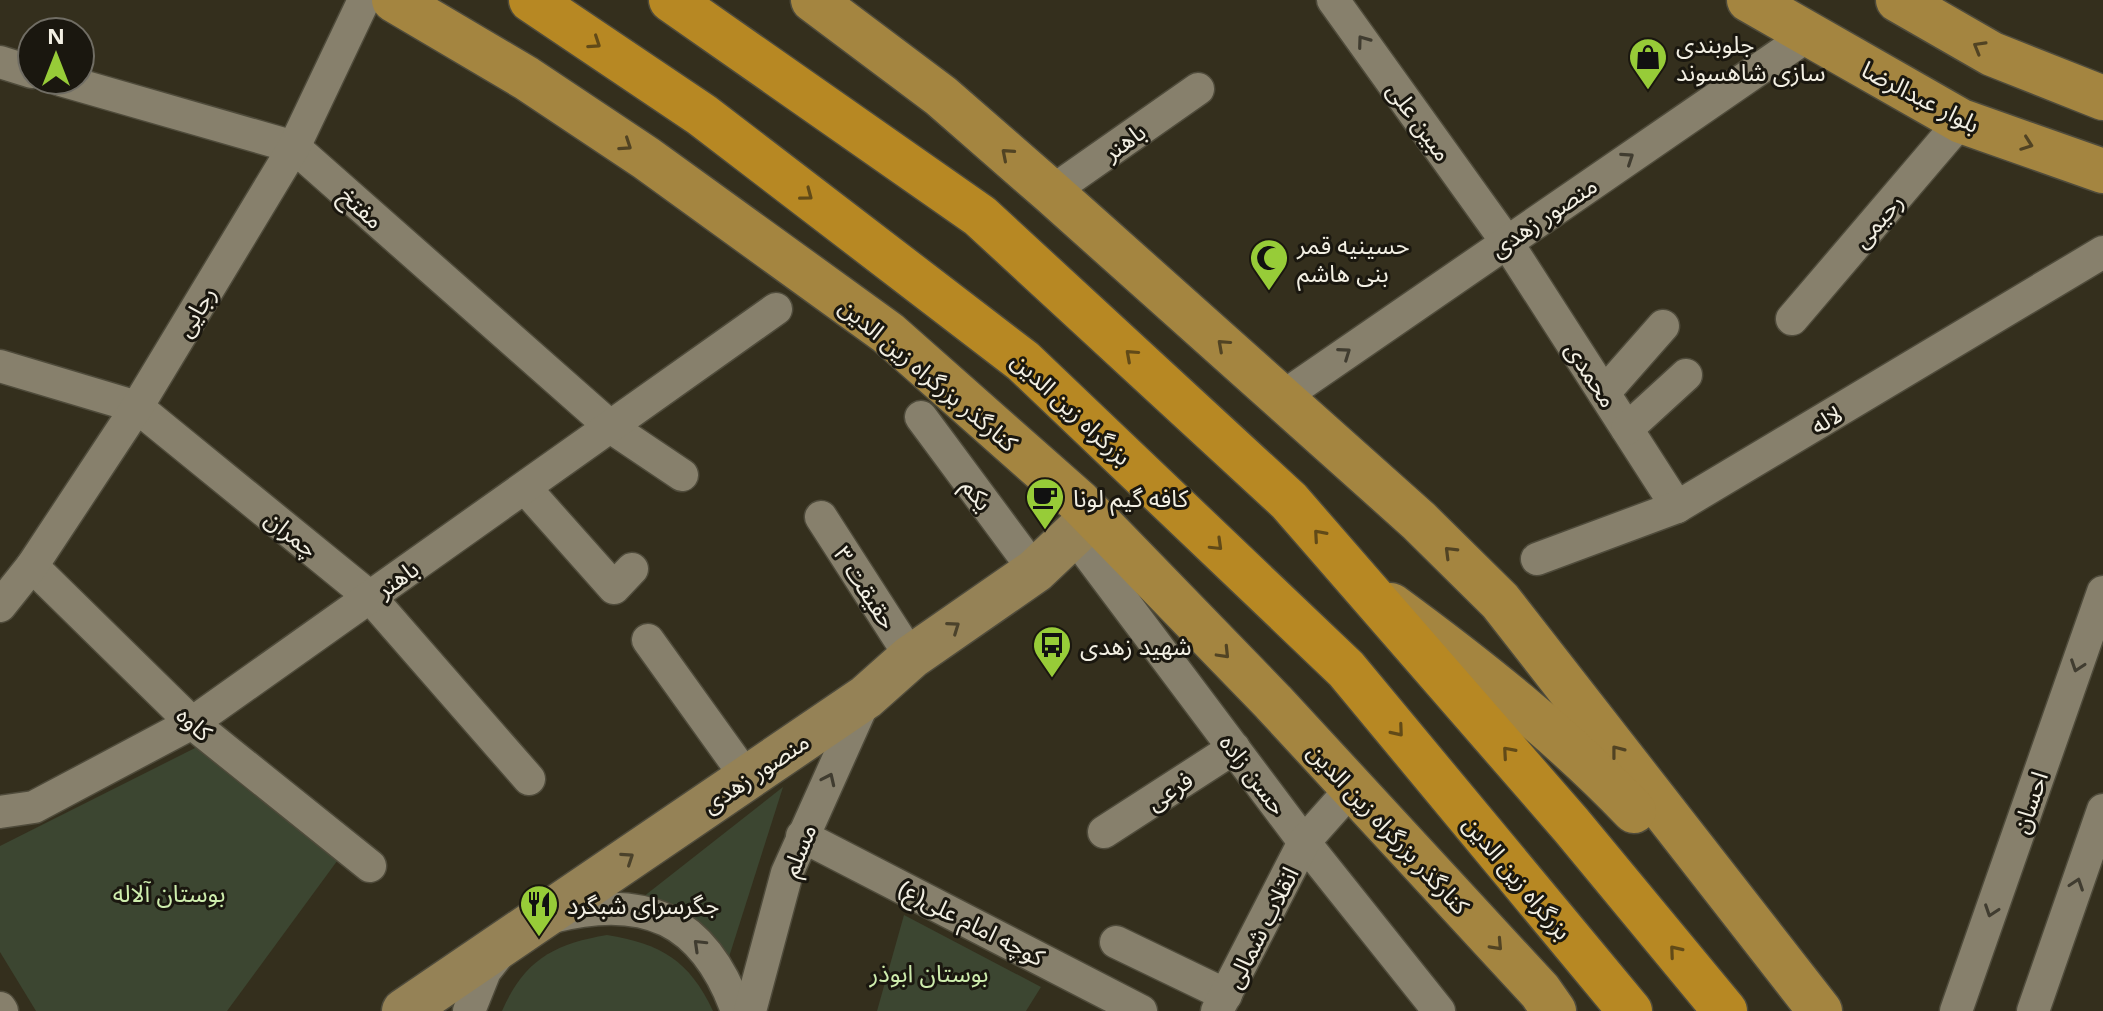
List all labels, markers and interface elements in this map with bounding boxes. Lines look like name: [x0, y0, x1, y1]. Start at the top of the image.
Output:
north arrow: [16, 16, 96, 96]
text: N: [47, 20, 65, 50]
place label: جلوبندی سازی شاهسوند: [1676, 27, 1826, 88]
one-way arrow: [587, 34, 601, 49]
one-way arrow: [1358, 36, 1373, 50]
shop icon: جلوبندی سازی شاهسوند: [1627, 36, 1669, 91]
one-way arrow: [1973, 41, 1988, 57]
street label: بلوار عبدالرضا: [1856, 52, 1986, 140]
street label: مبین علی: [1380, 75, 1460, 167]
street label: باهنر: [1095, 115, 1152, 168]
one-way arrow: [618, 135, 632, 150]
one-way arrow: [2020, 135, 2034, 151]
one-way arrow: [1002, 149, 1017, 164]
one-way arrow: [1619, 153, 1634, 168]
street label: منصور زهدی: [1483, 168, 1603, 264]
street label: مفتخ: [331, 178, 391, 237]
one-way arrow: [798, 186, 812, 200]
street label: رحیمی: [1844, 186, 1910, 254]
place label: حسینیه قمر بنی هاشم: [1296, 228, 1410, 291]
mosque icon: حسینیه قمر بنی هاشم: [1248, 237, 1290, 292]
street label: رجایی: [167, 279, 223, 343]
street label: کنارگذر بزرگراه زین الدین: [833, 290, 1026, 459]
street label: محمدی: [1558, 334, 1626, 414]
one-way arrow: [1217, 341, 1232, 355]
street label: بزرگراه زین الدین: [1005, 344, 1139, 472]
one-way arrow: [1336, 348, 1350, 363]
one-way arrow: [1126, 350, 1140, 365]
street label: لاله: [1804, 397, 1848, 441]
street label: یکم: [953, 471, 1001, 518]
cafe icon: کافه گیم لونا: [1024, 476, 1066, 531]
place label: کافه گیم لونا: [1073, 481, 1189, 516]
street label: چمران: [259, 502, 325, 564]
one-way arrow: [1314, 529, 1329, 544]
one-way arrow: [1208, 535, 1222, 550]
street label: حقیقت ۳: [827, 539, 905, 635]
one-way arrow: [1445, 547, 1460, 561]
street label: باهنر: [368, 552, 425, 605]
one-way arrow: [946, 622, 960, 637]
bus stop icon: شهید زهدی: [1031, 624, 1073, 679]
place label: شهید زهدی: [1080, 629, 1192, 662]
one-way arrow: [1215, 644, 1230, 658]
one-way arrow: [2070, 658, 2087, 672]
street label: کاوه: [170, 698, 221, 748]
one-way arrow: [1388, 722, 1403, 737]
street label: منصور زهدی: [695, 724, 815, 820]
street label: حسن زاده: [1213, 727, 1295, 821]
street label: کنارگذر بزرگراه زین الدین: [1301, 735, 1478, 922]
one-way arrow: [1612, 746, 1627, 760]
one-way arrow: [1503, 747, 1517, 762]
street label: فرعی: [1139, 763, 1199, 817]
street label: احسان: [2003, 767, 2055, 837]
one-way arrow: [819, 772, 835, 787]
street label: بزرگراه زین الدین: [1456, 808, 1580, 946]
street label: مسلم: [773, 819, 825, 882]
one-way arrow: [620, 853, 634, 868]
street label: انقلاب شمالی: [1216, 861, 1306, 993]
street label: کوچه امام علی(ع): [892, 871, 1052, 976]
park label: بوستان آلاله: [113, 876, 225, 909]
one-way arrow: [2067, 878, 2084, 892]
restaurant icon: جگرسرای شبگرد: [518, 883, 560, 938]
place label: جگرسرای شبگرد: [567, 888, 720, 921]
one-way arrow: [1984, 903, 2001, 917]
one-way arrow: [1488, 936, 1503, 950]
one-way arrow: [694, 939, 708, 954]
one-way arrow: [1670, 946, 1685, 960]
park label: بوستان ابوذر: [869, 956, 988, 989]

